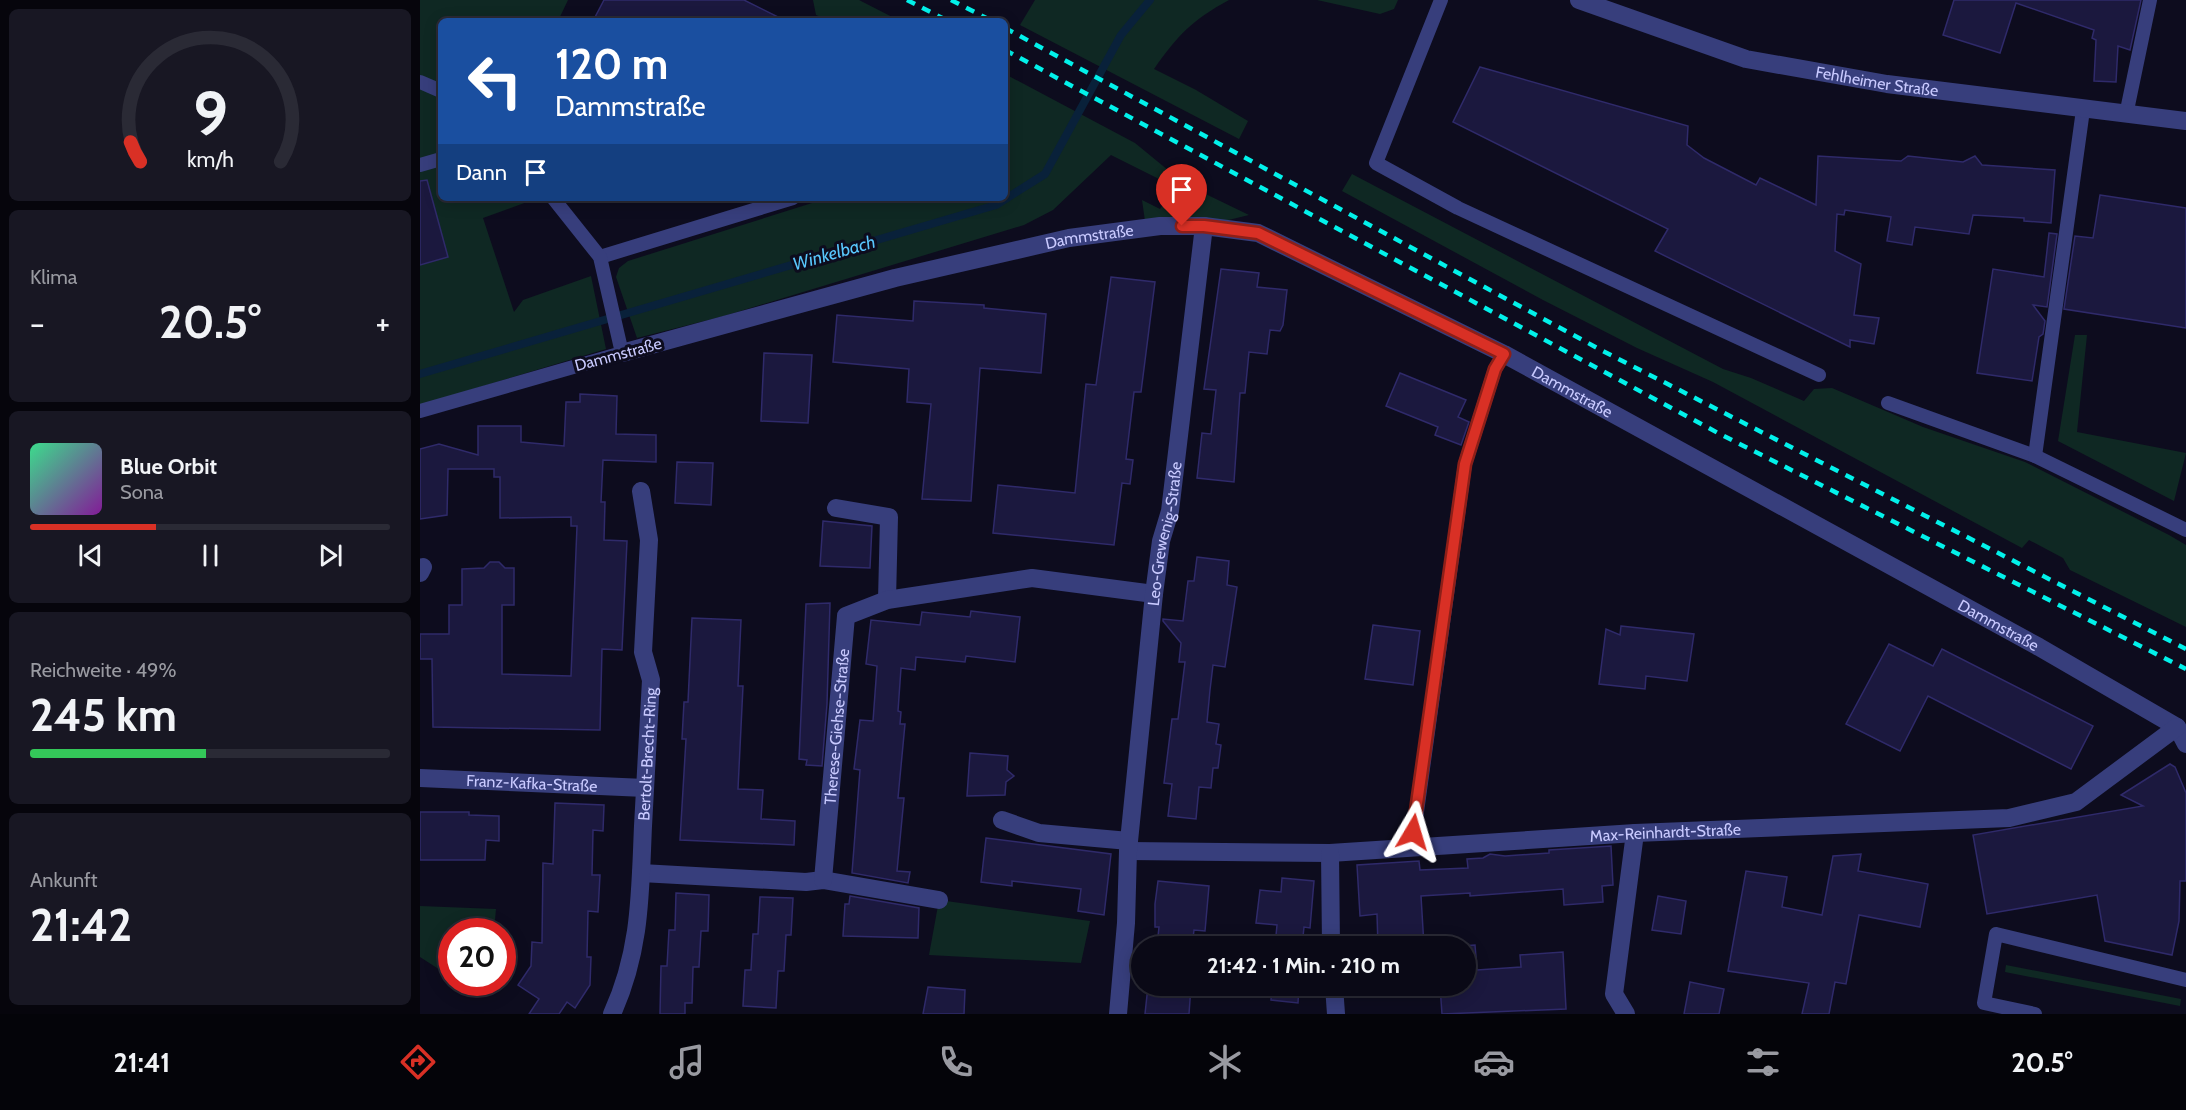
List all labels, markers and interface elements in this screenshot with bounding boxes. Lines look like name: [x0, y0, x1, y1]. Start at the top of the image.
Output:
text: 120 m: [555, 38, 668, 90]
icon: left: [456, 42, 534, 120]
street label: Fehlheimer Straße: [1814, 63, 1939, 100]
text: 9: [192, 76, 228, 152]
text: Dammstraße: [555, 90, 706, 123]
text: km/h: [187, 146, 233, 172]
icon: arrive: [519, 156, 552, 189]
text: Dann: [456, 159, 507, 186]
pin: [1156, 164, 1207, 226]
icon: arrive: [1165, 173, 1198, 206]
street label: Dammstraße: [1043, 221, 1135, 253]
water label: Winkelbach: [790, 231, 878, 275]
text: Klima: [30, 265, 77, 289]
text: 20.5°: [159, 295, 261, 349]
text: −: [30, 303, 45, 343]
text: +: [375, 303, 390, 343]
street label: Dammstraße: [573, 334, 664, 375]
street label: Dammstraße: [1528, 362, 1616, 422]
text: Blue Orbit: [120, 453, 217, 480]
street label: Leo-Grewenig-Straße: [1144, 460, 1186, 607]
text: Sona: [120, 480, 163, 504]
icon: previous: [74, 539, 107, 572]
icon: pause: [194, 539, 227, 572]
icon: next: [314, 539, 347, 572]
street label: Dammstraße: [1955, 596, 2042, 655]
street label: Therese-Giehse-Straße: [821, 648, 853, 806]
text: Reichweite · 49%: [30, 658, 176, 682]
street label: Bertolt-Brecht-Ring: [634, 686, 661, 821]
text: 245 km: [30, 688, 177, 742]
street label: Franz-Kafka-Straße: [466, 771, 598, 796]
position arrow: [1381, 800, 1445, 864]
street label: Max-Reinhardt-Straße: [1589, 820, 1741, 846]
text: Ankunft: [30, 868, 97, 892]
text: 21:42: [30, 898, 132, 952]
speed limit sign: 20: [438, 918, 516, 996]
text: 21:42 · 1 Min. · 210 m: [1207, 952, 1400, 979]
icon: directions: [397, 1041, 439, 1083]
icon: music: [666, 1041, 708, 1083]
icon: phone: [935, 1041, 977, 1083]
icon: climate: [1204, 1041, 1246, 1083]
icon: car: [1473, 1041, 1515, 1083]
icon: filters: [1742, 1041, 1784, 1083]
text: 21:41: [113, 1046, 170, 1079]
text: 20.5°: [2011, 1046, 2073, 1079]

